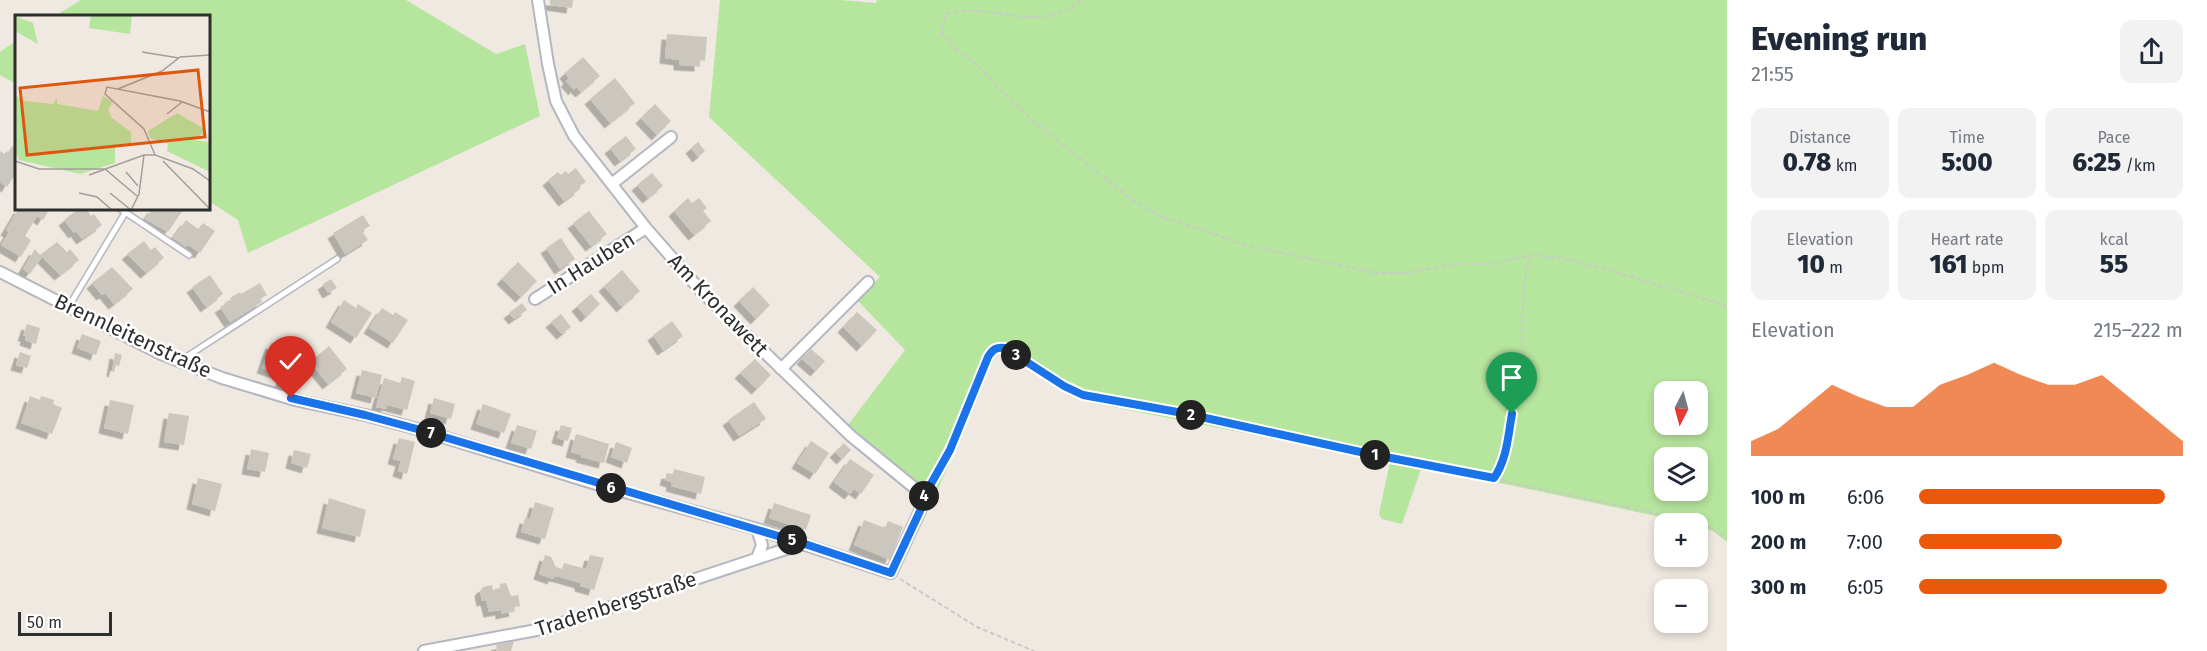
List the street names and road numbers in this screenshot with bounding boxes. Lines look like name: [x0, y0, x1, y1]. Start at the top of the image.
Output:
street label: In Hauben: [542, 226, 640, 300]
street label: Am Kronawett: [662, 248, 774, 362]
street label: Brennleitenstraße: [50, 288, 216, 384]
street label: Tradenbergstraße: [532, 566, 700, 642]

